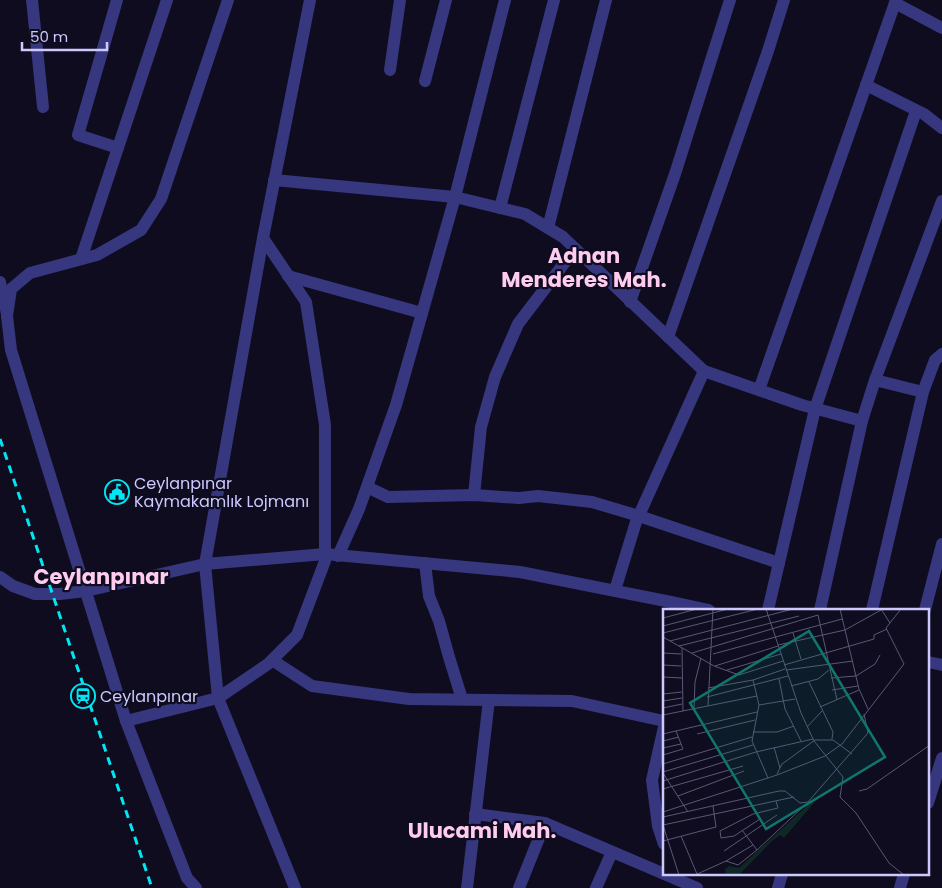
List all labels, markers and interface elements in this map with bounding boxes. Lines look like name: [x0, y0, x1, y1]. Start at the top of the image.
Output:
scale bar: [22, 20, 108, 52]
text: 50 m: [30, 26, 68, 47]
district label: Adnan Menderes Mah.: [501, 241, 667, 294]
place label: Ceylanpınar Kaymakamlık Lojmanı: [134, 472, 309, 513]
public building icon: Ceylanpınar Kaymakamlık Lojmanı: [104, 479, 130, 505]
district label: Ceylanpınar: [33, 562, 169, 591]
inset map: [663, 609, 930, 876]
station icon: Ceylanpınar: [70, 683, 96, 709]
place label: Ceylanpınar: [100, 685, 198, 708]
district label: Ulucami Mah.: [408, 816, 556, 845]

